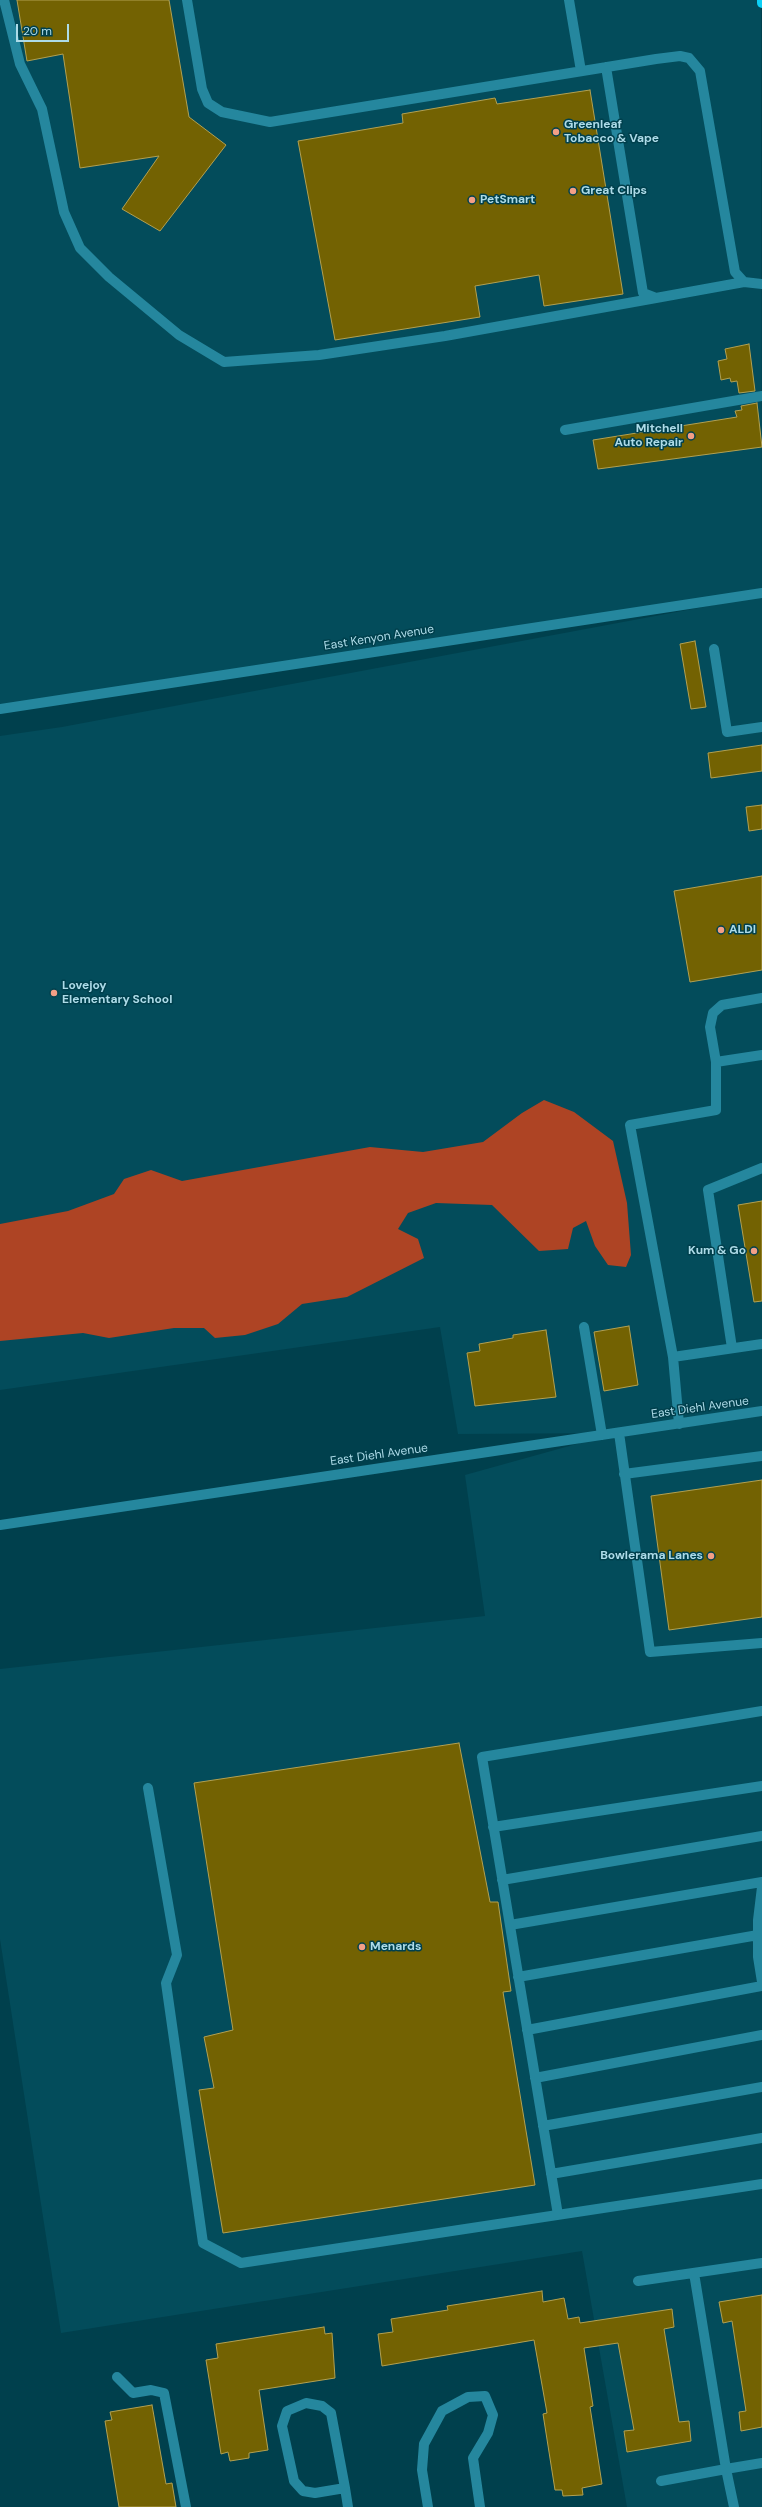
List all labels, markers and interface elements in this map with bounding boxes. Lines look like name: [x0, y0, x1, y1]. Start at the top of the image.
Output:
scale bar: [18, 16, 71, 42]
text: 20 m: [23, 23, 52, 39]
place label: Greenleaf Tobacco & Vape: [564, 118, 659, 146]
marker: Greenleaf Tobacco & Vape: [551, 127, 561, 137]
place label: Great Clips: [581, 184, 647, 198]
marker: Great Clips: [568, 186, 578, 196]
place label: PetSmart: [480, 193, 535, 207]
marker: PetSmart: [467, 195, 477, 205]
place label: Mitchell Auto Repair: [615, 422, 683, 450]
marker: Mitchell Auto Repair: [686, 431, 696, 441]
street label: East Kenyon Avenue: [323, 622, 435, 654]
place label: ALDI: [729, 923, 756, 937]
marker: ALDI: [716, 925, 726, 935]
place label: Lovejoy Elementary School: [62, 979, 172, 1007]
marker: Lovejoy Elementary School: [49, 988, 59, 998]
place label: Kum & Go: [688, 1244, 746, 1258]
marker: Kum & Go: [749, 1246, 759, 1256]
street label: East Diehl Avenue: [650, 1394, 750, 1422]
street label: East Diehl Avenue: [329, 1441, 429, 1469]
place label: Bowlerama Lanes: [600, 1549, 703, 1563]
marker: Bowlerama Lanes: [706, 1551, 716, 1561]
place label: Menards: [370, 1940, 421, 1954]
marker: Menards: [357, 1942, 367, 1952]

